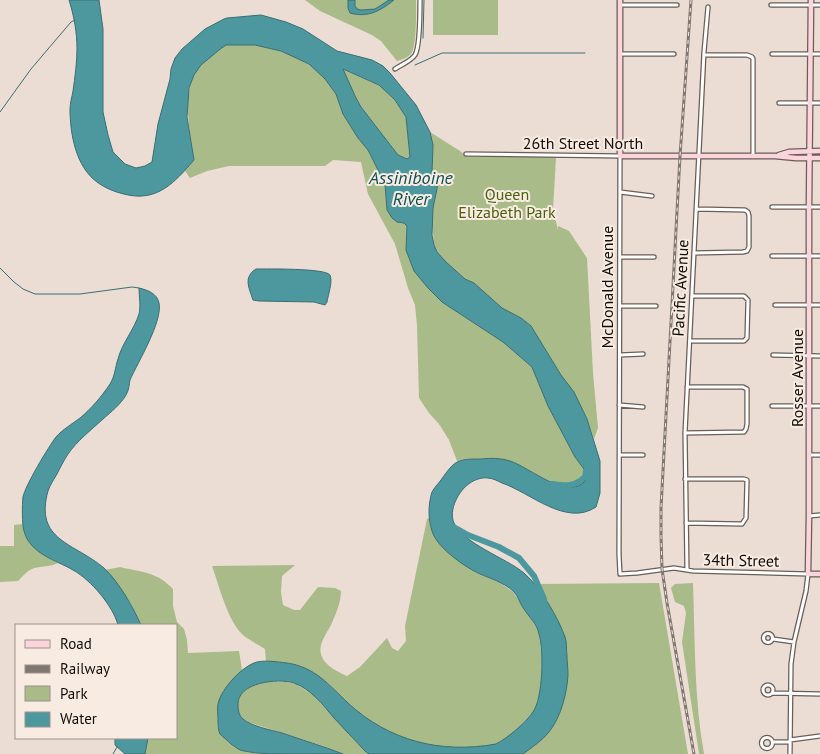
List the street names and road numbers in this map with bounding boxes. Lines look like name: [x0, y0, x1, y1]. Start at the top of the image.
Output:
street label: 26th Street North: [523, 133, 643, 153]
street label: McDonald Avenue: [597, 226, 617, 348]
street label: Pacific Avenue: [667, 239, 693, 337]
street label: Rosser Avenue: [787, 329, 807, 427]
street label: 34th Street: [702, 549, 780, 571]

